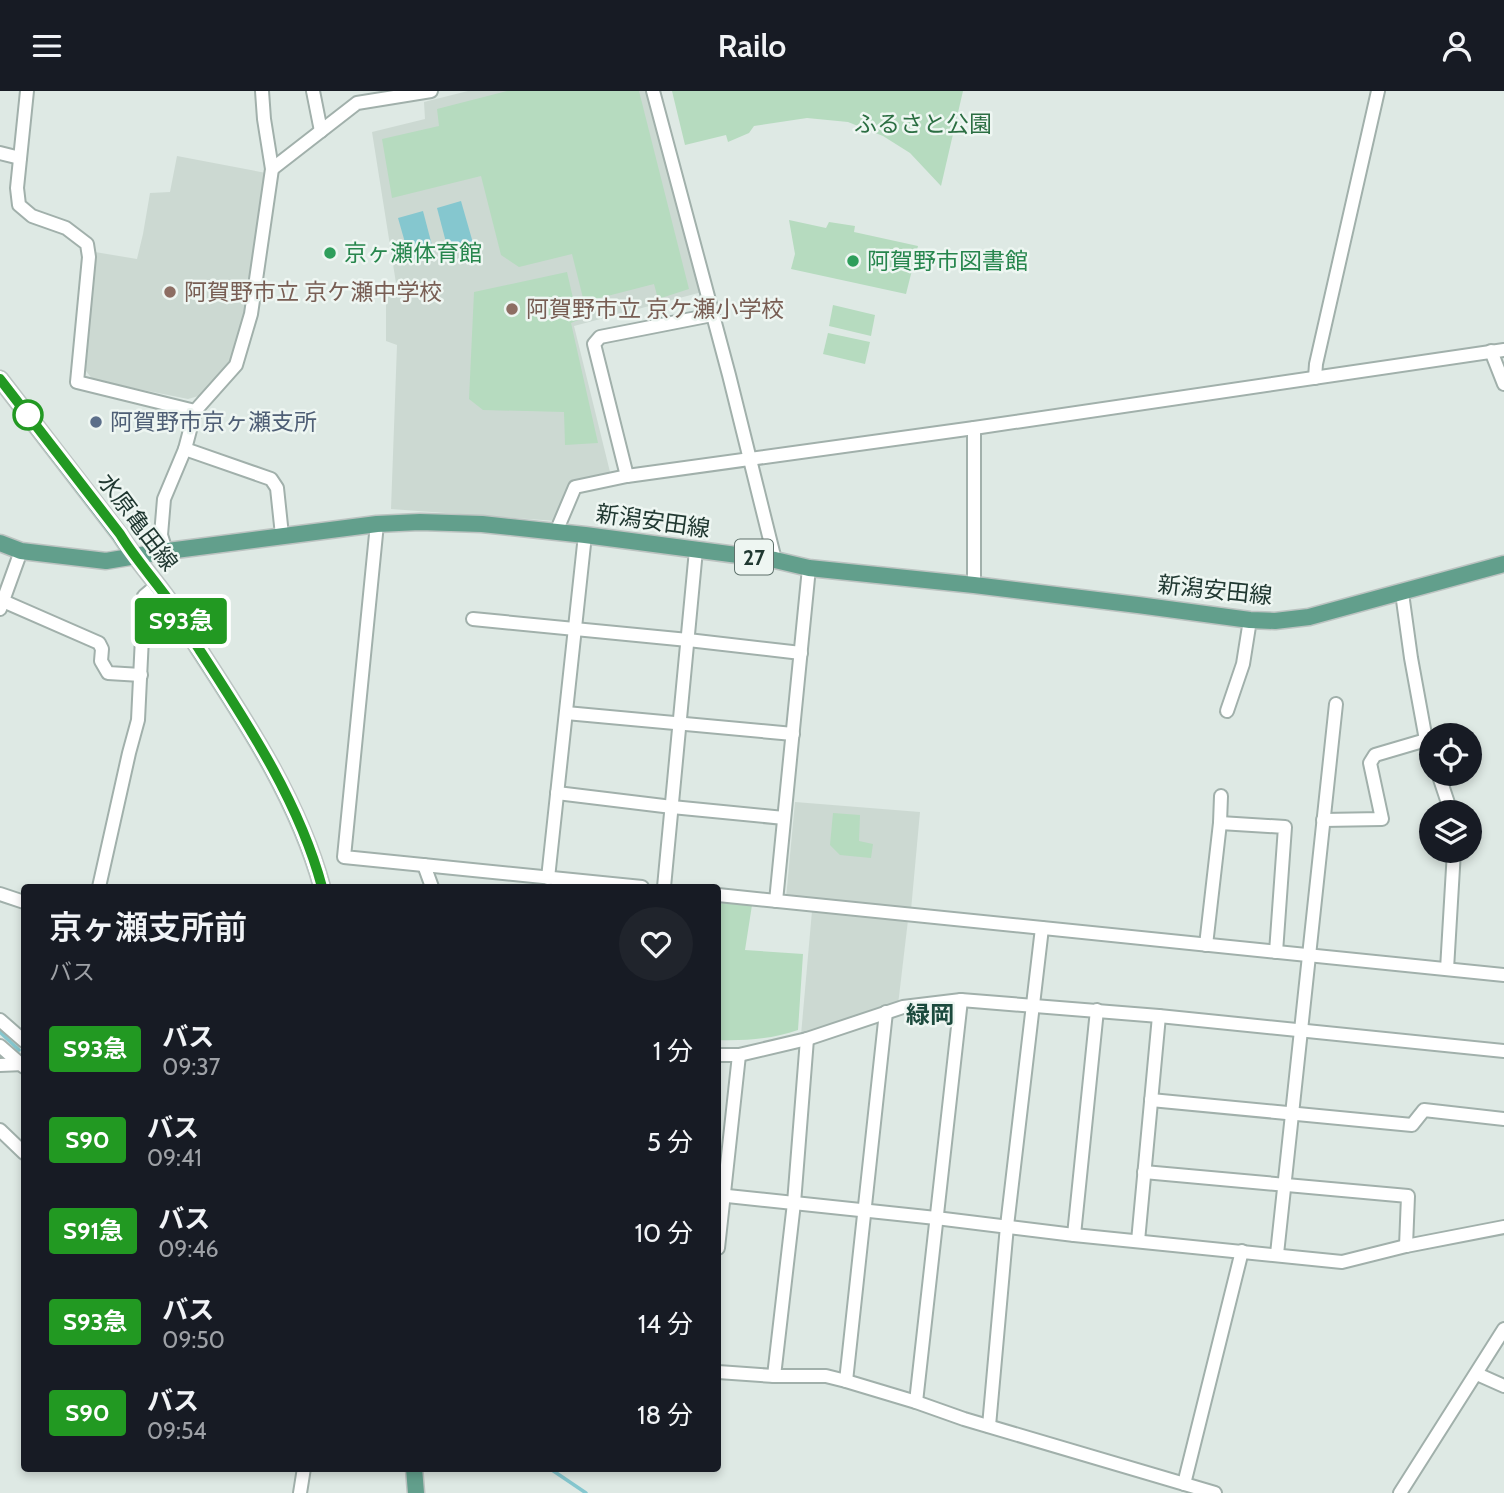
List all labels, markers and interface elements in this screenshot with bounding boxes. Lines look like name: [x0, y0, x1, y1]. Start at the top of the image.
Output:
text: Railo: [718, 26, 786, 65]
icon: menu: [28, 27, 66, 65]
icon: person: [1438, 27, 1476, 65]
park label: ふるさと公園: [854, 110, 992, 138]
place label: 京ヶ瀬体育館: [344, 239, 482, 267]
marker: 京ヶ瀬体育館: [322, 245, 338, 261]
place label: 阿賀野市図書館: [867, 247, 1028, 275]
marker: 阿賀野市図書館: [845, 253, 861, 269]
place label: 阿賀野市立 京ケ瀬中学校: [184, 278, 442, 306]
marker: 阿賀野市立 京ケ瀬中学校: [162, 284, 178, 300]
place label: 阿賀野市立 京ケ瀬小学校: [526, 295, 784, 323]
marker: 阿賀野市立 京ケ瀬小学校: [504, 301, 520, 317]
unlabelled marker: [13, 400, 43, 430]
place label: 阿賀野市京ヶ瀬支所: [110, 408, 317, 436]
marker: 阿賀野市京ヶ瀬支所: [88, 414, 104, 430]
street label: 水原亀田線: [92, 468, 184, 576]
street label: 新潟安田線: [594, 499, 712, 543]
road number: 27: [735, 539, 773, 575]
street label: 新潟安田線: [1156, 570, 1274, 610]
line badge: S93急: [132, 598, 230, 644]
text: S93急: [149, 606, 213, 635]
map controls: [1419, 723, 1482, 863]
button: locate: [1419, 723, 1482, 786]
button: layers: [1419, 800, 1482, 863]
text: 京ヶ瀬支所前: [49, 907, 247, 947]
button: heart: [619, 907, 693, 981]
text: バス: [49, 958, 95, 986]
district label: 緑岡: [906, 1000, 954, 1029]
text: バス: [162, 1021, 214, 1053]
text: S93急: [63, 1034, 127, 1063]
text: 1 分: [653, 1035, 693, 1067]
text: 09:37: [162, 1053, 220, 1081]
text: バス: [147, 1112, 199, 1144]
text: S90: [65, 1125, 110, 1154]
text: 5 分: [647, 1126, 693, 1158]
text: 09:41: [147, 1144, 202, 1172]
text: バス: [158, 1203, 210, 1235]
text: S91急: [63, 1216, 123, 1245]
text: 10 分: [635, 1217, 693, 1249]
text: 09:46: [158, 1235, 219, 1263]
text: バス: [162, 1294, 214, 1326]
text: S93急: [63, 1307, 127, 1336]
text: 14 分: [638, 1308, 693, 1340]
text: 09:50: [162, 1326, 225, 1354]
text: バス: [147, 1385, 199, 1417]
text: S90: [65, 1398, 110, 1427]
text: 18 分: [637, 1399, 693, 1431]
text: 09:54: [147, 1417, 207, 1445]

